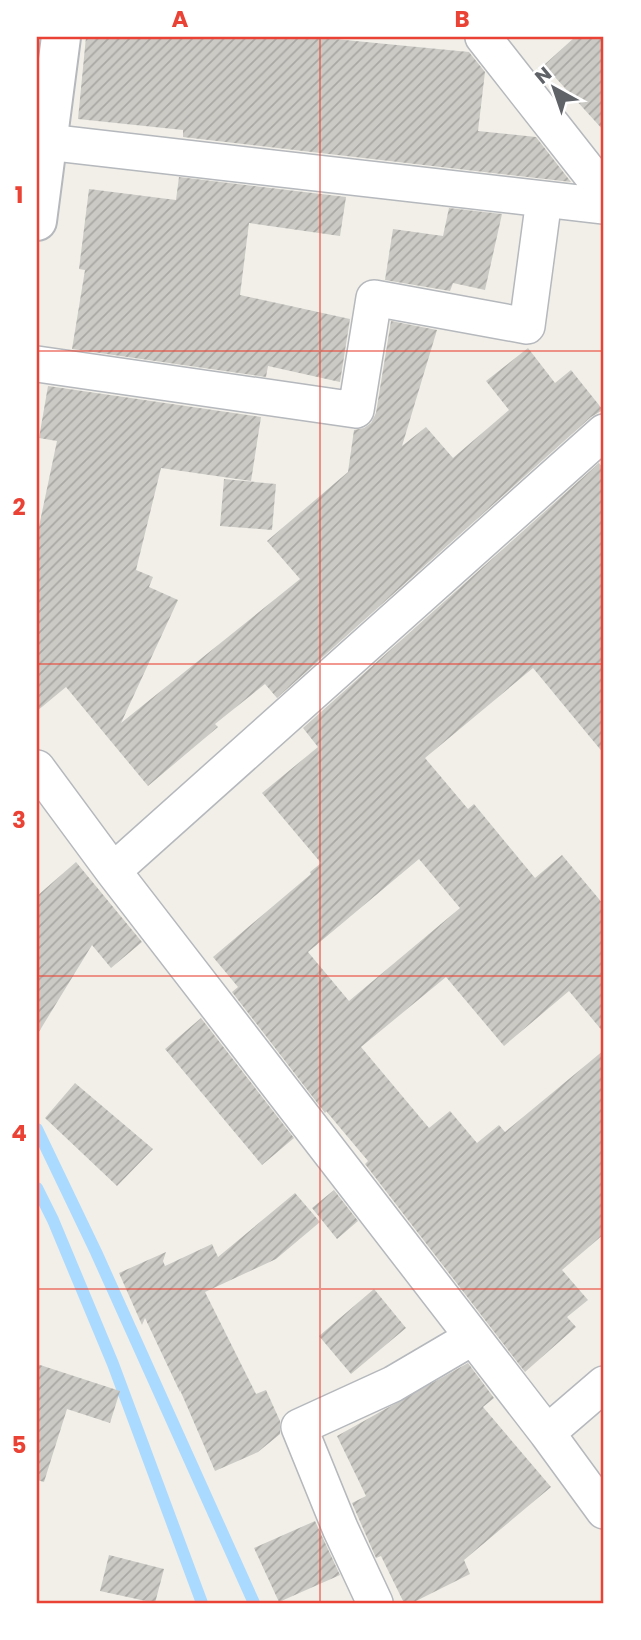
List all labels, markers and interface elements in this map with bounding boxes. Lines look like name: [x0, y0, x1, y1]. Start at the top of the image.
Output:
text: A: [172, 3, 189, 35]
text: B: [454, 3, 470, 35]
north arrow: [518, 52, 588, 122]
text: N: [529, 60, 558, 90]
text: 1: [15, 179, 23, 211]
text: 2: [12, 491, 26, 523]
text: 3: [12, 804, 26, 836]
text: 4: [11, 1117, 27, 1149]
text: 5: [12, 1429, 26, 1461]

